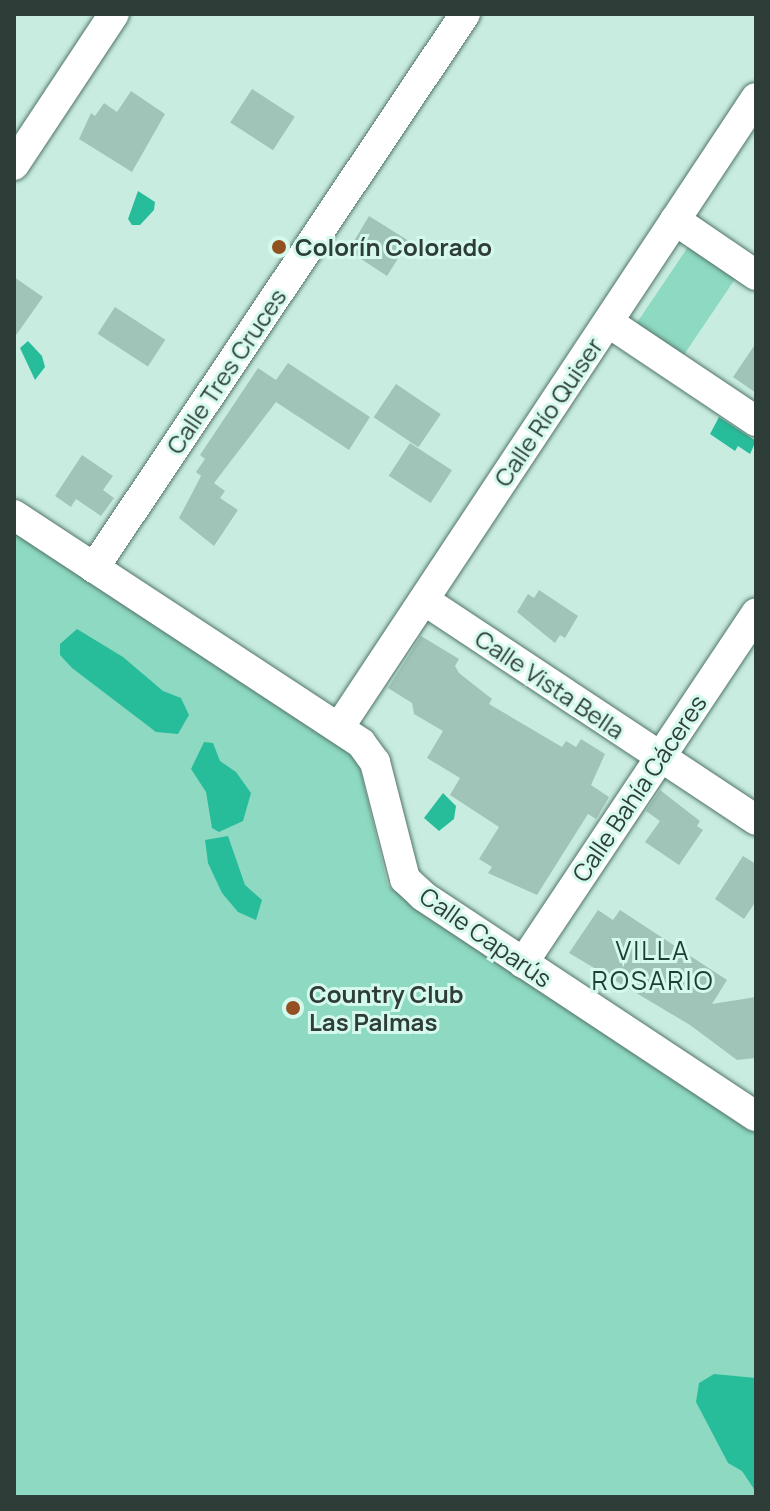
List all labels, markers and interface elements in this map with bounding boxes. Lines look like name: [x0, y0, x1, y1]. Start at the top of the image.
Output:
place label: Colorín Colorado: [295, 233, 492, 261]
marker: Colorín Colorado: [270, 238, 288, 256]
street label: Calle Tres Cruces: [160, 283, 292, 459]
street label: Calle Río Quiser: [488, 332, 608, 492]
street label: Calle Vista Bella: [470, 623, 630, 745]
street label: Calle Bahía Cáceres: [566, 689, 712, 887]
street label: Calle Caparús: [415, 881, 557, 993]
district label: VILLA ROSARIO: [592, 935, 714, 996]
place label: Country Club Las Palmas: [309, 980, 464, 1036]
marker: Country Club Las Palmas: [284, 999, 302, 1017]

